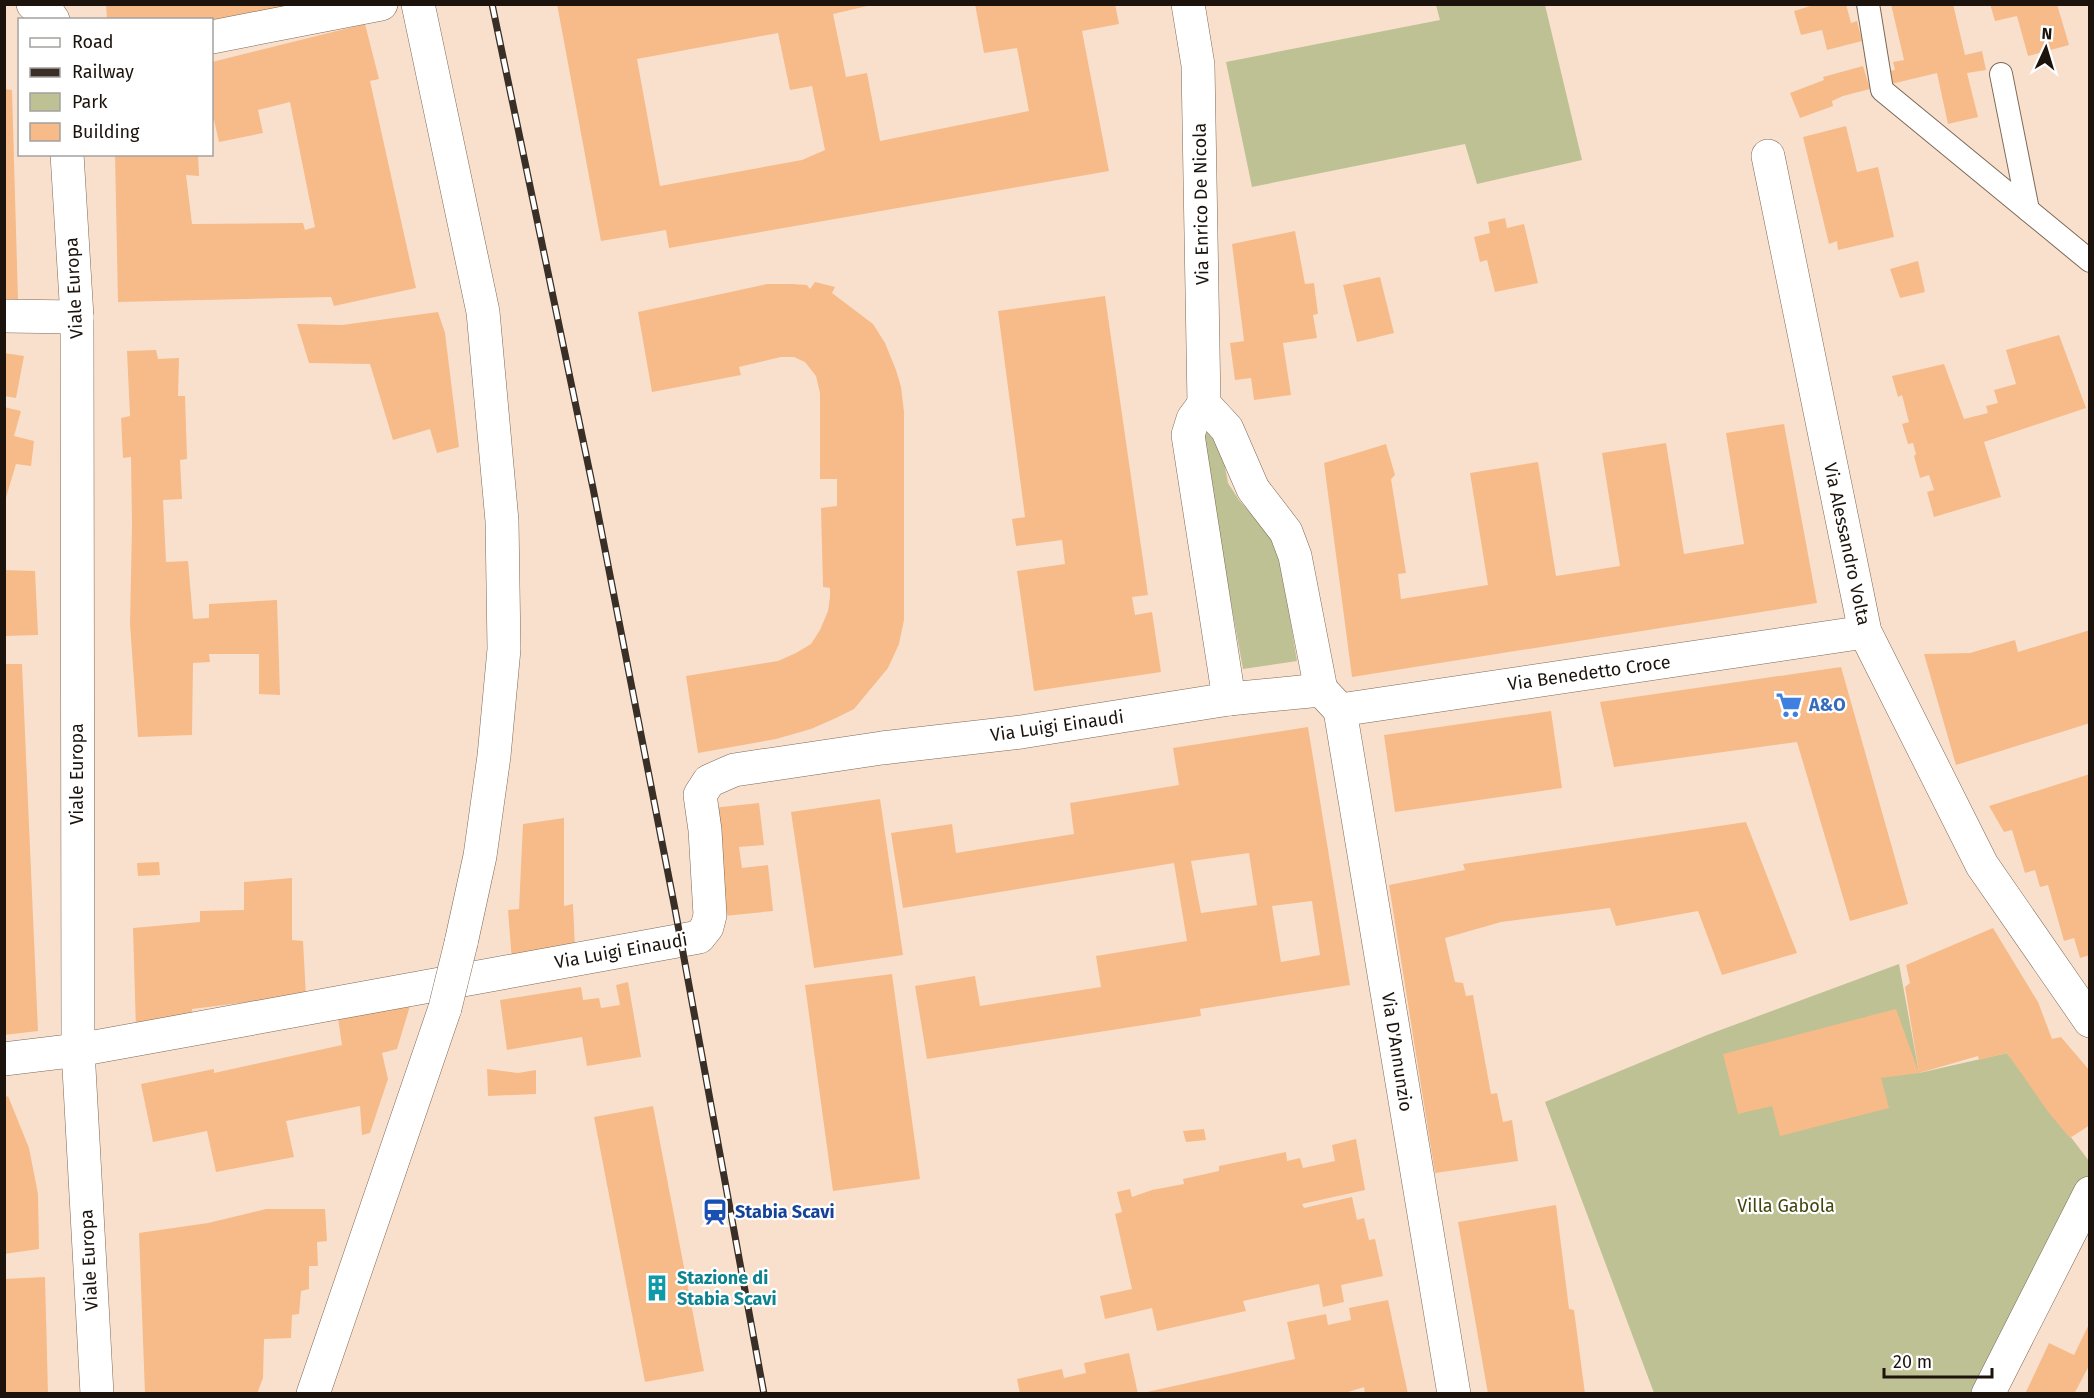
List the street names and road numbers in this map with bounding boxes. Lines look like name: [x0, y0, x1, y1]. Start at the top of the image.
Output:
street label: Via Enrico De Nicola: [1189, 123, 1213, 285]
street label: Viale Europa: [60, 237, 88, 339]
street label: Via Alessandro Volta: [1819, 461, 1875, 627]
street label: Via Benedetto Croce: [1506, 651, 1672, 695]
street label: Via Luigi Einaudi: [989, 706, 1125, 746]
street label: Viale Europa: [66, 723, 88, 825]
street label: Via Luigi Einaudi: [553, 928, 689, 974]
street label: Via D'Annunzio: [1377, 991, 1417, 1113]
street label: Viale Europa: [75, 1209, 103, 1311]

